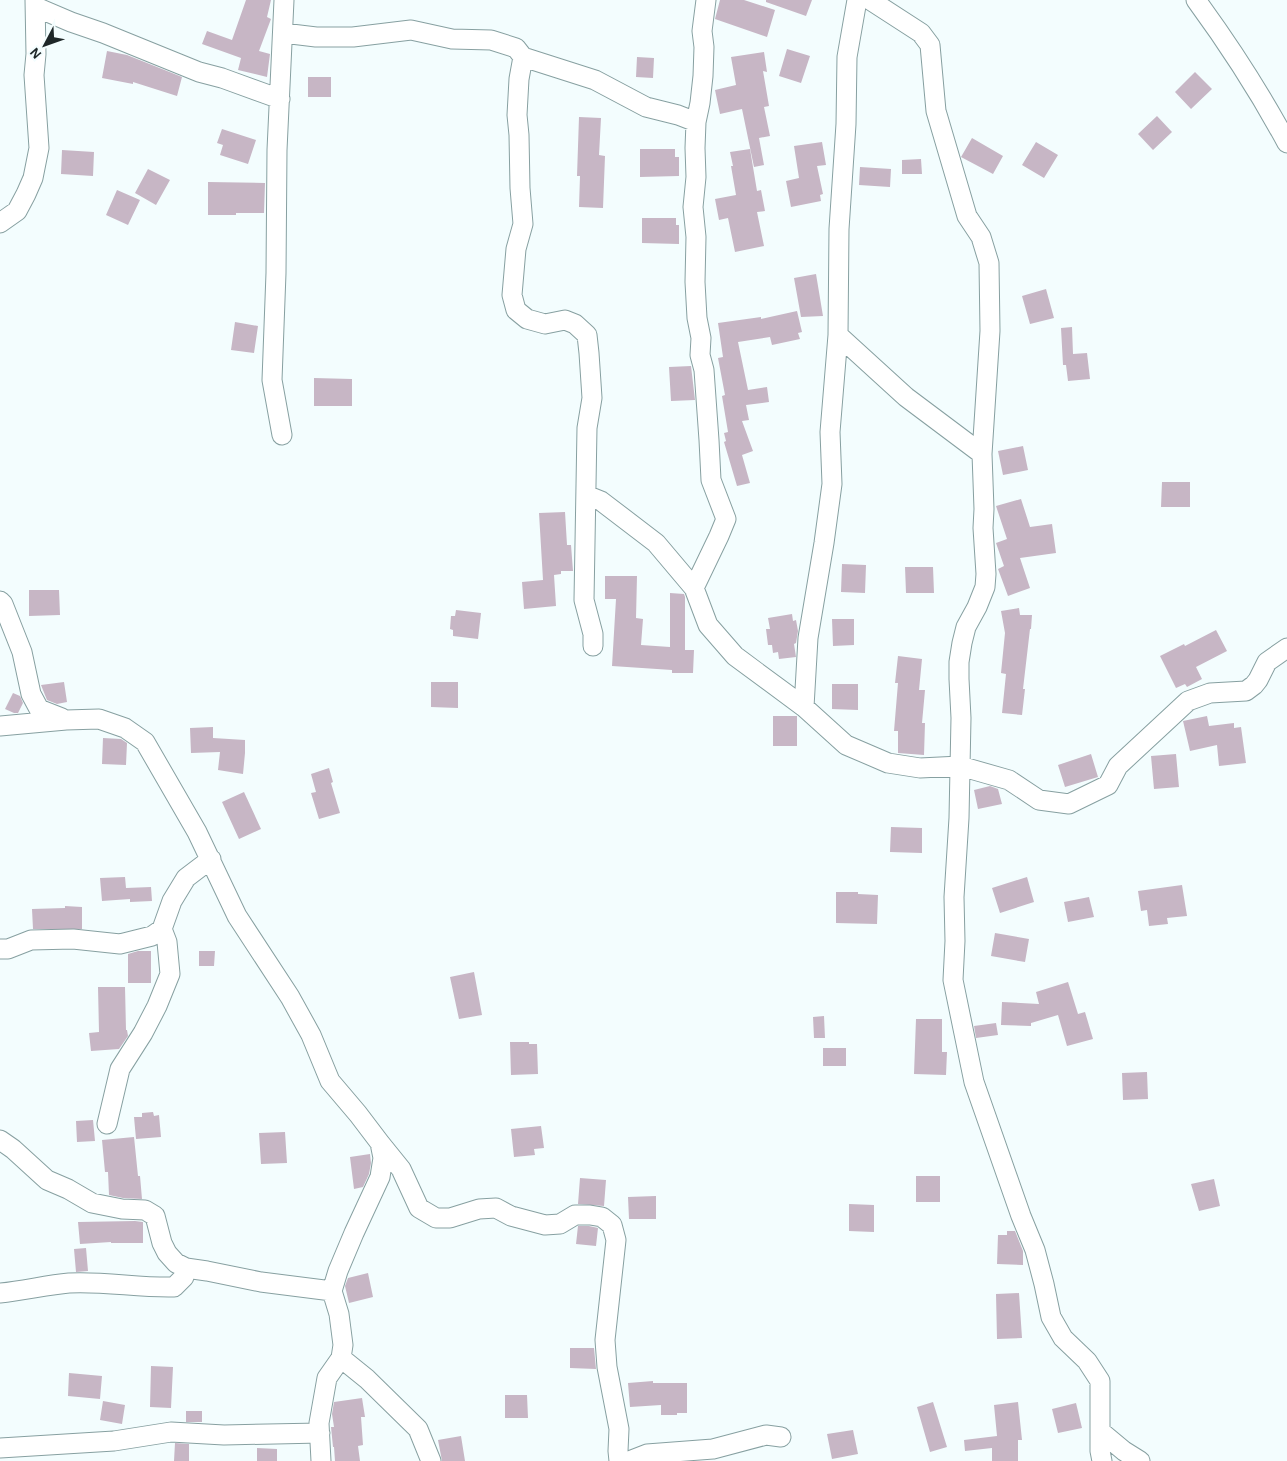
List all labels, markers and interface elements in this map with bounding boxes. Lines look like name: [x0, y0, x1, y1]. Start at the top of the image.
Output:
north arrow: [20, 20, 70, 70]
text: N: [27, 45, 44, 61]

